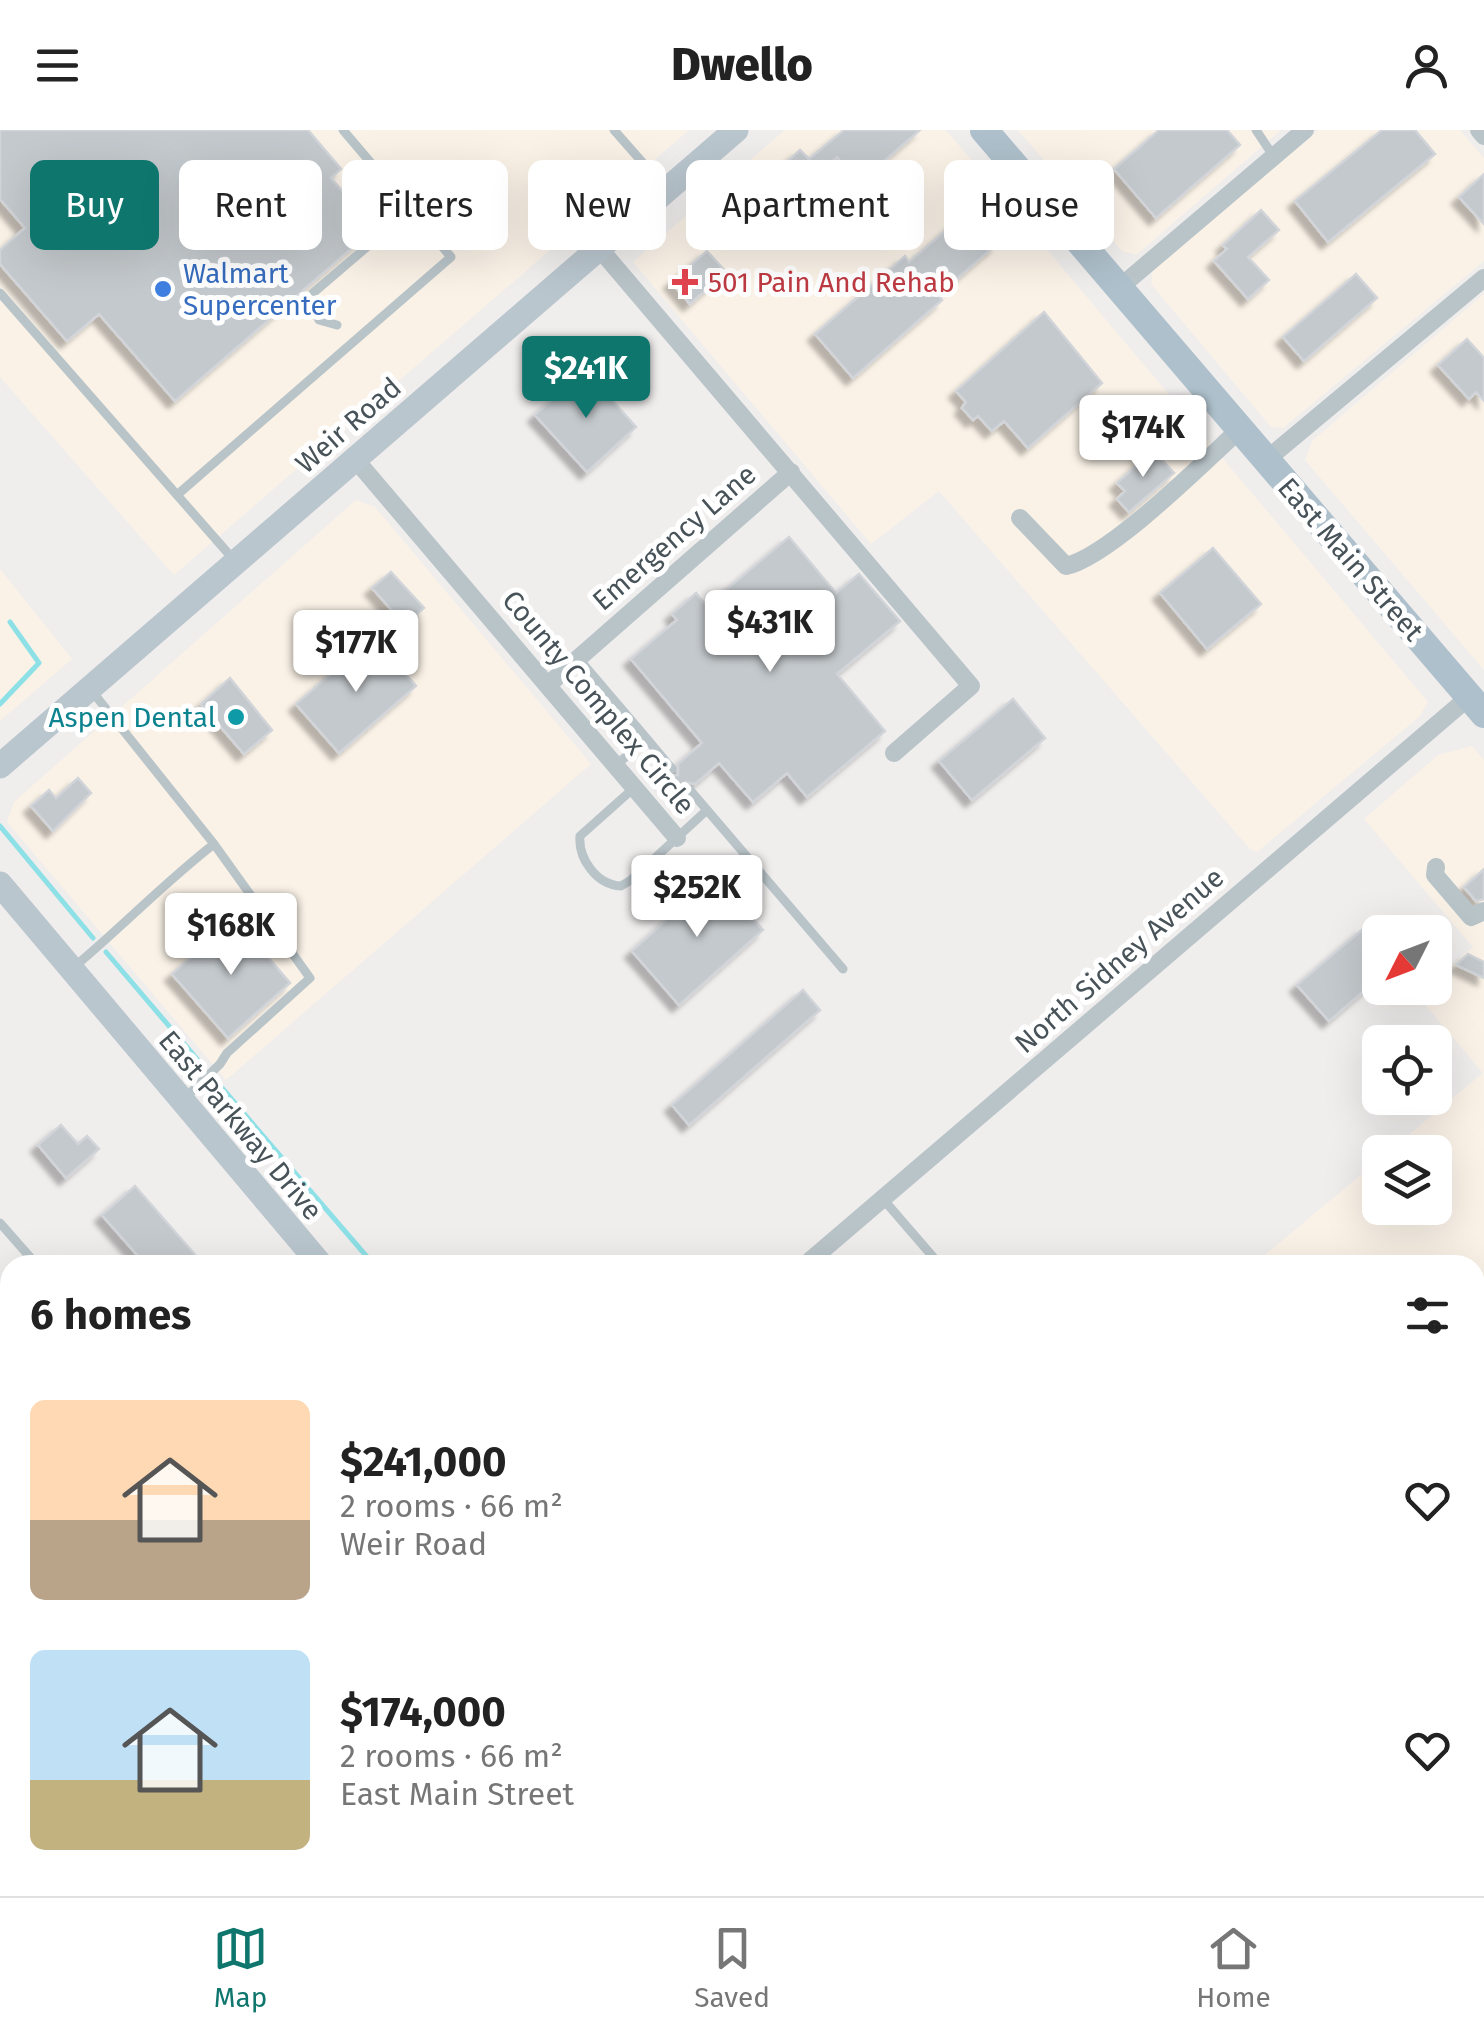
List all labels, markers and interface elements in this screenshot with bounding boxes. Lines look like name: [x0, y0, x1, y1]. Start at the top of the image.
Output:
icon: menu: [30, 38, 85, 93]
text: Dwello: [671, 38, 813, 92]
icon: person: [1399, 38, 1454, 93]
chip: Buy: [30, 160, 159, 250]
chip: Rent: [179, 160, 322, 250]
chip: Filters: [342, 160, 508, 250]
chip: New: [528, 160, 666, 250]
chip: Apartment: [686, 160, 924, 250]
chip: House: [944, 160, 1114, 250]
place label: Walmart Supercenter: [183, 257, 337, 322]
place label: 501 Pain And Rehab: [708, 266, 955, 299]
marker: 501 Pain And Rehab: [672, 269, 698, 295]
marker: Walmart Supercenter: [152, 278, 174, 300]
pin: $241K: [516, 336, 656, 421]
text: $241K: [544, 349, 628, 387]
street label: Weir Road: [289, 371, 408, 480]
pin: $174K: [1073, 395, 1213, 480]
text: $174K: [1101, 408, 1185, 446]
street label: Emergency Lane: [586, 458, 763, 617]
street label: East Main Street: [1271, 471, 1431, 648]
street label: County Complex Circle: [495, 584, 702, 821]
pin: $431K: [700, 590, 840, 675]
text: $431K: [727, 603, 813, 641]
pin: $177K: [286, 610, 426, 695]
text: $177K: [315, 623, 397, 661]
place label: Aspen Dental: [48, 701, 216, 734]
marker: Aspen Dental: [225, 706, 247, 728]
pin: $252K: [627, 855, 767, 940]
street label: North Sidney Avenue: [1008, 861, 1230, 1060]
text: $252K: [653, 868, 741, 906]
pin: $168K: [161, 893, 301, 978]
text: $168K: [187, 906, 275, 944]
north arrow: [1362, 915, 1452, 1005]
map controls: [1362, 915, 1452, 1225]
street label: East Parkway Drive: [152, 1024, 329, 1227]
button: locate: [1362, 1025, 1452, 1115]
button: layers: [1362, 1135, 1452, 1225]
icon: filters: [1400, 1288, 1455, 1343]
text: 6 homes: [30, 1290, 191, 1340]
text: $241,000: [340, 1437, 507, 1487]
icon: home: [110, 1440, 230, 1560]
icon: heart: [1400, 1473, 1455, 1528]
text: 2 rooms · 66 m²: [340, 1487, 563, 1525]
text: Weir Road: [340, 1525, 487, 1563]
text: $174,000: [340, 1687, 506, 1737]
icon: home: [110, 1690, 230, 1810]
icon: heart: [1400, 1723, 1455, 1778]
text: 2 rooms · 66 m²: [340, 1737, 563, 1775]
text: East Main Street: [340, 1775, 574, 1813]
tab: Map: [213, 1921, 268, 2014]
tab: Saved: [694, 1921, 770, 2014]
tab: Home: [1196, 1921, 1271, 2014]

